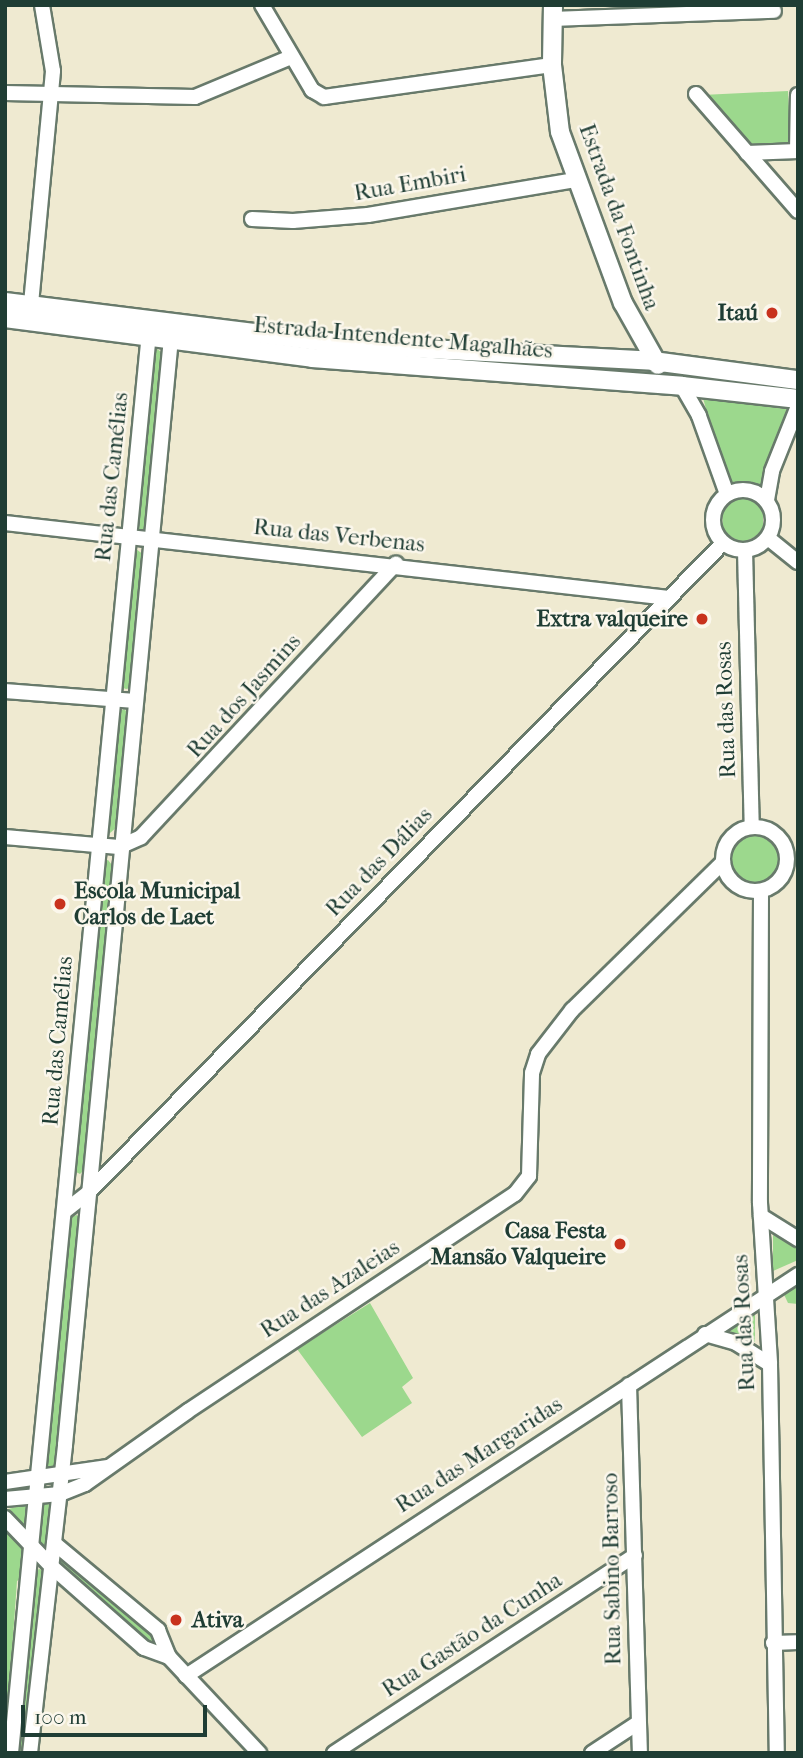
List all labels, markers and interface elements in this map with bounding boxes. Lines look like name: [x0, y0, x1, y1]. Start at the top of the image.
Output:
street label: Estrada da Fontinha: [572, 120, 666, 314]
street label: Rua Embiri: [352, 161, 468, 207]
place label: Itaú: [718, 299, 758, 327]
marker: Itaú: [764, 305, 780, 321]
street label: Estrada Intendente Magalhães: [252, 311, 554, 365]
street label: Rua das Camélias: [89, 391, 135, 563]
street label: Rua das Verbenas: [252, 513, 426, 559]
place label: Extra valqueire: [536, 605, 688, 633]
marker: Extra valqueire: [694, 611, 710, 627]
street label: Rua dos Jasmins: [181, 628, 307, 764]
street label: Rua das Rosas: [710, 641, 742, 779]
street label: Rua das Dálias: [320, 801, 438, 923]
place label: Escola Municipal Carlos de Laet: [74, 877, 240, 931]
marker: Escola Municipal Carlos de Laet: [52, 896, 68, 912]
street label: Rua das Camélias: [37, 955, 79, 1127]
place label: Casa Festa Mansão Valqueire: [431, 1217, 606, 1271]
street label: Rua das Azaleias: [255, 1234, 405, 1344]
marker: Casa Festa Mansão Valqueire: [612, 1236, 628, 1252]
street label: Rua das Rosas: [727, 1254, 761, 1392]
street label: Rua das Margaridas: [390, 1391, 568, 1519]
street label: Rua Sabino Barroso: [597, 1472, 627, 1666]
street label: Rua Gastão da Cunha: [377, 1566, 567, 1704]
place label: Ativa: [192, 1606, 243, 1634]
marker: Ativa: [166, 1610, 186, 1630]
scale bar: [24, 1692, 210, 1736]
text: 100 m: [34, 1705, 87, 1729]

